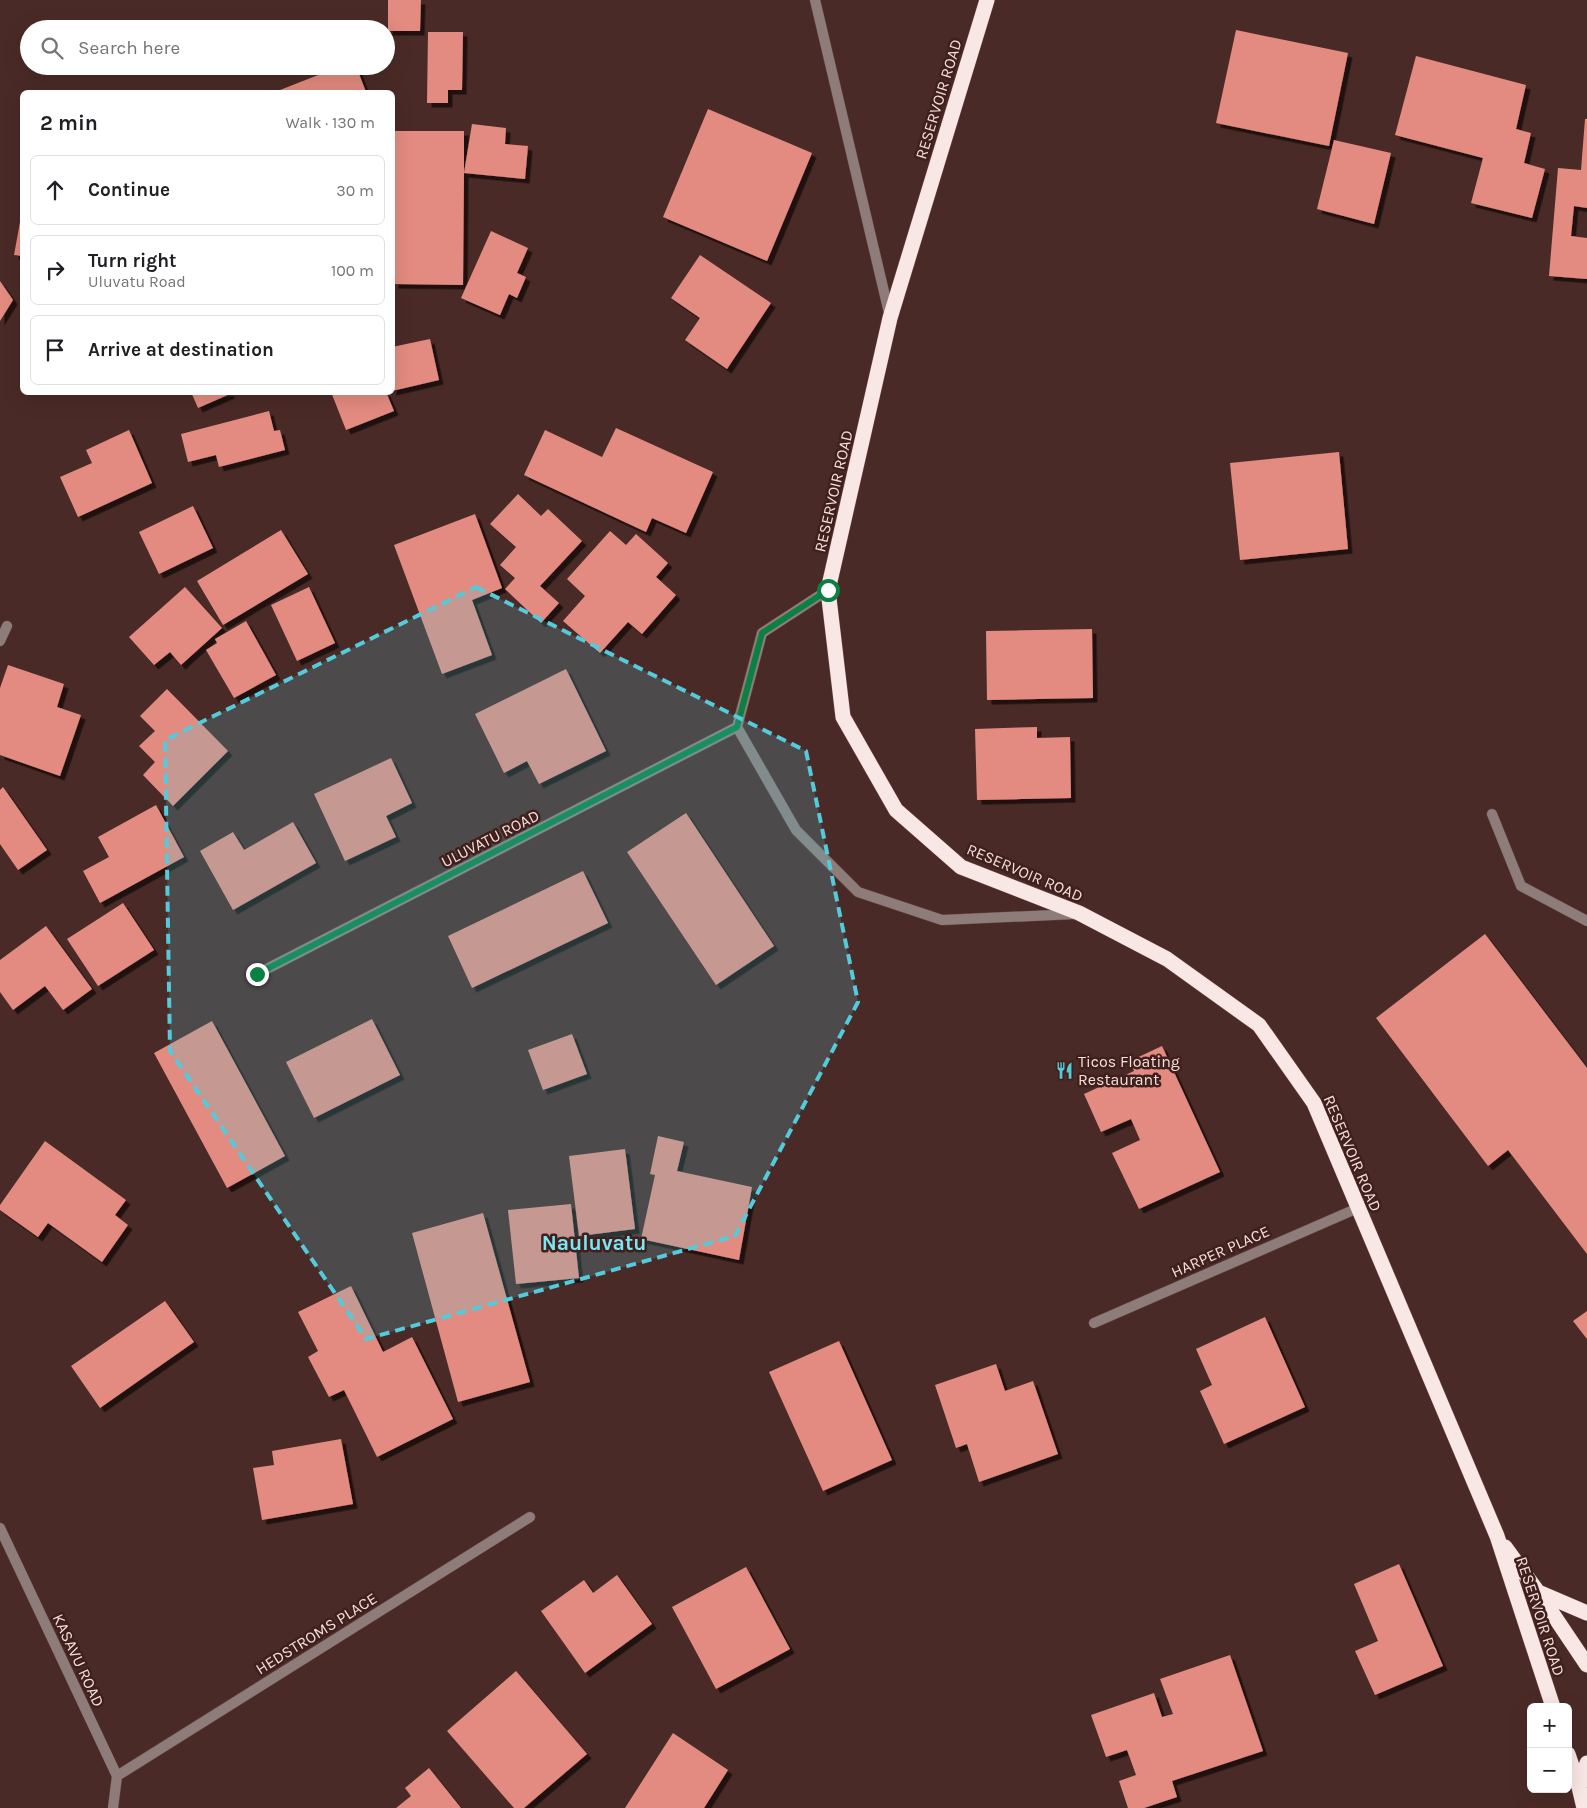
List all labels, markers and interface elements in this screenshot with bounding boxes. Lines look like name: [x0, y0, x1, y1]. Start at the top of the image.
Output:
search box: [20, 20, 395, 75]
icon: search: [38, 34, 66, 62]
text: Search here: [78, 37, 180, 59]
street label: RESERVOIR ROAD: [911, 37, 966, 161]
text: 2 min: [40, 111, 98, 135]
text: Walk · 130 m: [285, 113, 375, 132]
icon: ahead: [41, 176, 69, 204]
text: Continue: [88, 179, 170, 201]
text: 30 m: [336, 181, 374, 200]
text: Turn right: [88, 250, 177, 272]
icon: right: [41, 256, 69, 284]
text: 100 m: [331, 261, 374, 280]
text: Uluvatu Road: [88, 272, 186, 291]
icon: arrive: [41, 336, 69, 364]
text: Arrive at destination: [88, 339, 274, 361]
street label: RESERVOIR ROAD: [810, 428, 857, 554]
route start: [817, 579, 840, 602]
street label: ULUVATU ROAD: [438, 806, 542, 871]
street label: RESERVOIR ROAD: [964, 839, 1086, 906]
route end: [246, 963, 269, 986]
place label: Ticos Floating Restaurant: [1078, 1052, 1180, 1089]
restaurant icon: Ticos Floating Restaurant: [1054, 1060, 1074, 1080]
street label: RESERVOIR ROAD: [1319, 1092, 1386, 1214]
street label: HARPER PLACE: [1168, 1221, 1272, 1282]
district label: Nauluvatu: [542, 1231, 646, 1255]
street label: RESERVOIR ROAD: [1512, 1554, 1569, 1678]
street label: HEDSTROMS PLACE: [252, 1588, 380, 1678]
street label: KASAVU ROAD: [49, 1611, 108, 1710]
map controls: [1527, 1703, 1572, 1793]
button: +: [1527, 1703, 1572, 1748]
button: −: [1527, 1748, 1572, 1793]

